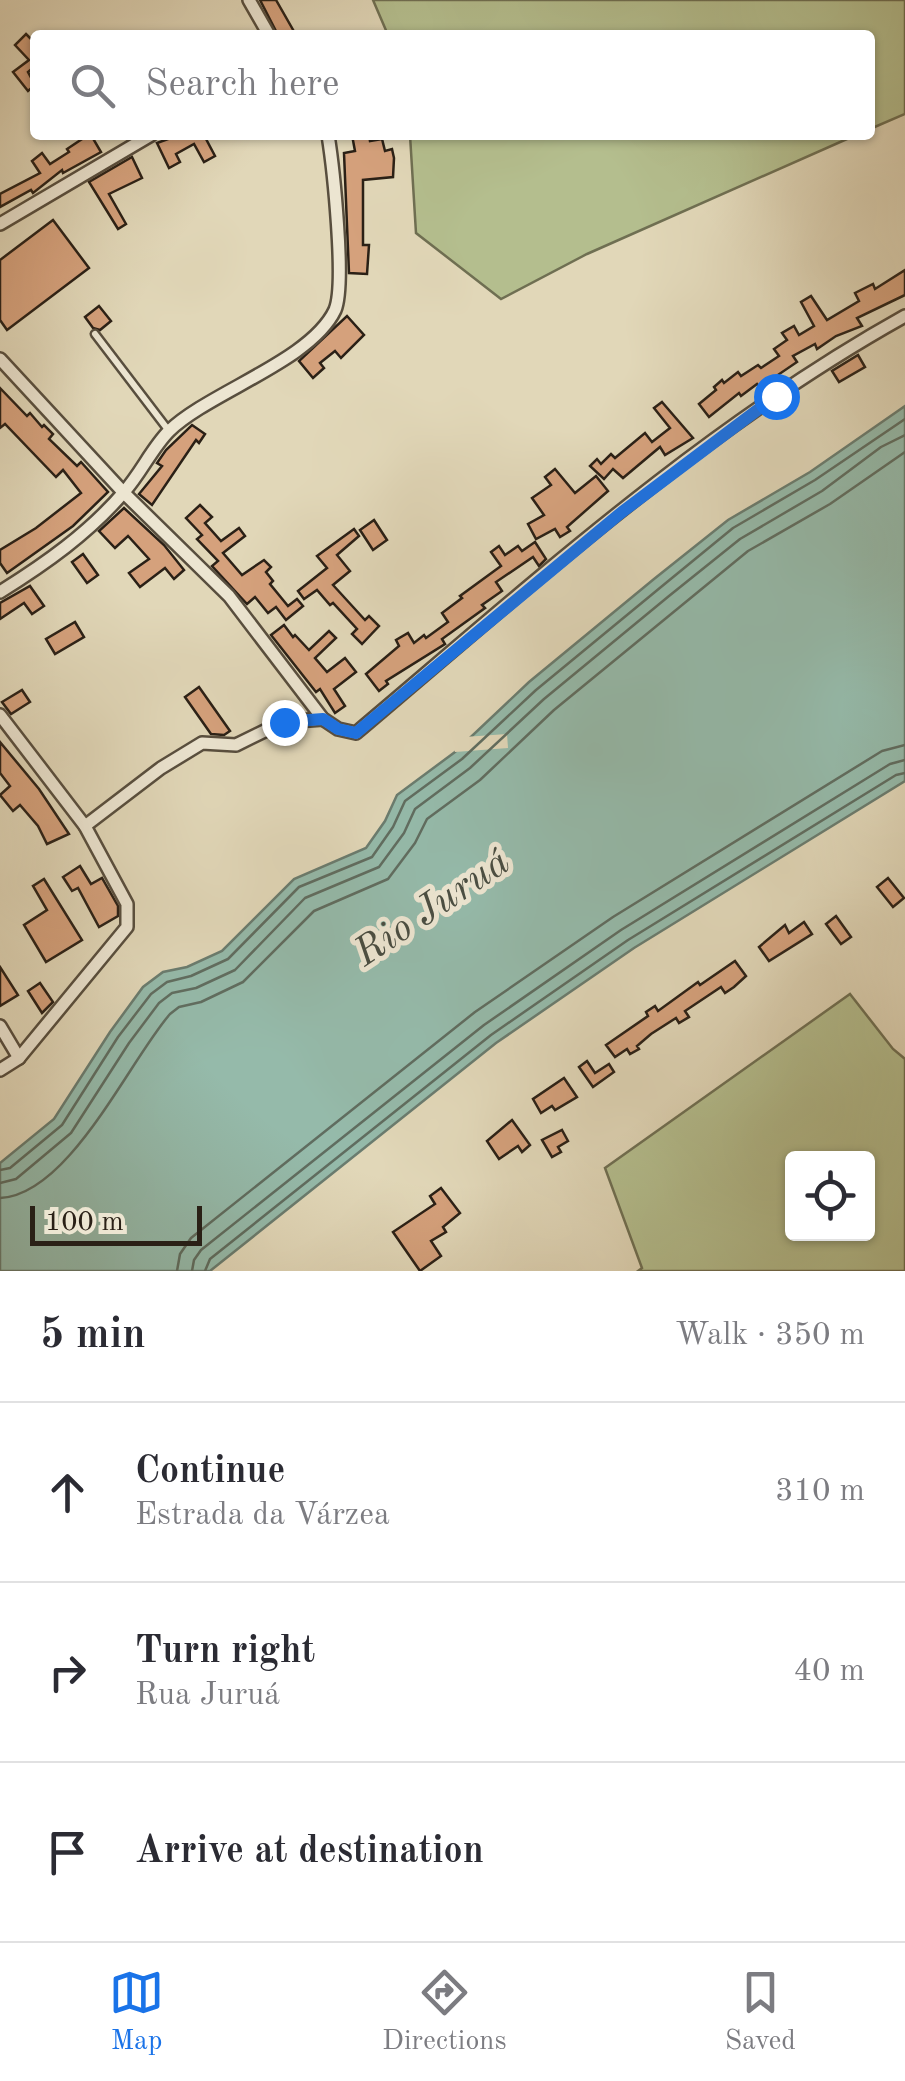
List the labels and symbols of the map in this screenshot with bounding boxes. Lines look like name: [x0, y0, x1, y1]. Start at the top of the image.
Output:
route start: [754, 374, 800, 420]
route end: [262, 700, 308, 746]
water label: Rio Juruá: [347, 843, 518, 976]
scale bar: [30, 1201, 202, 1246]

